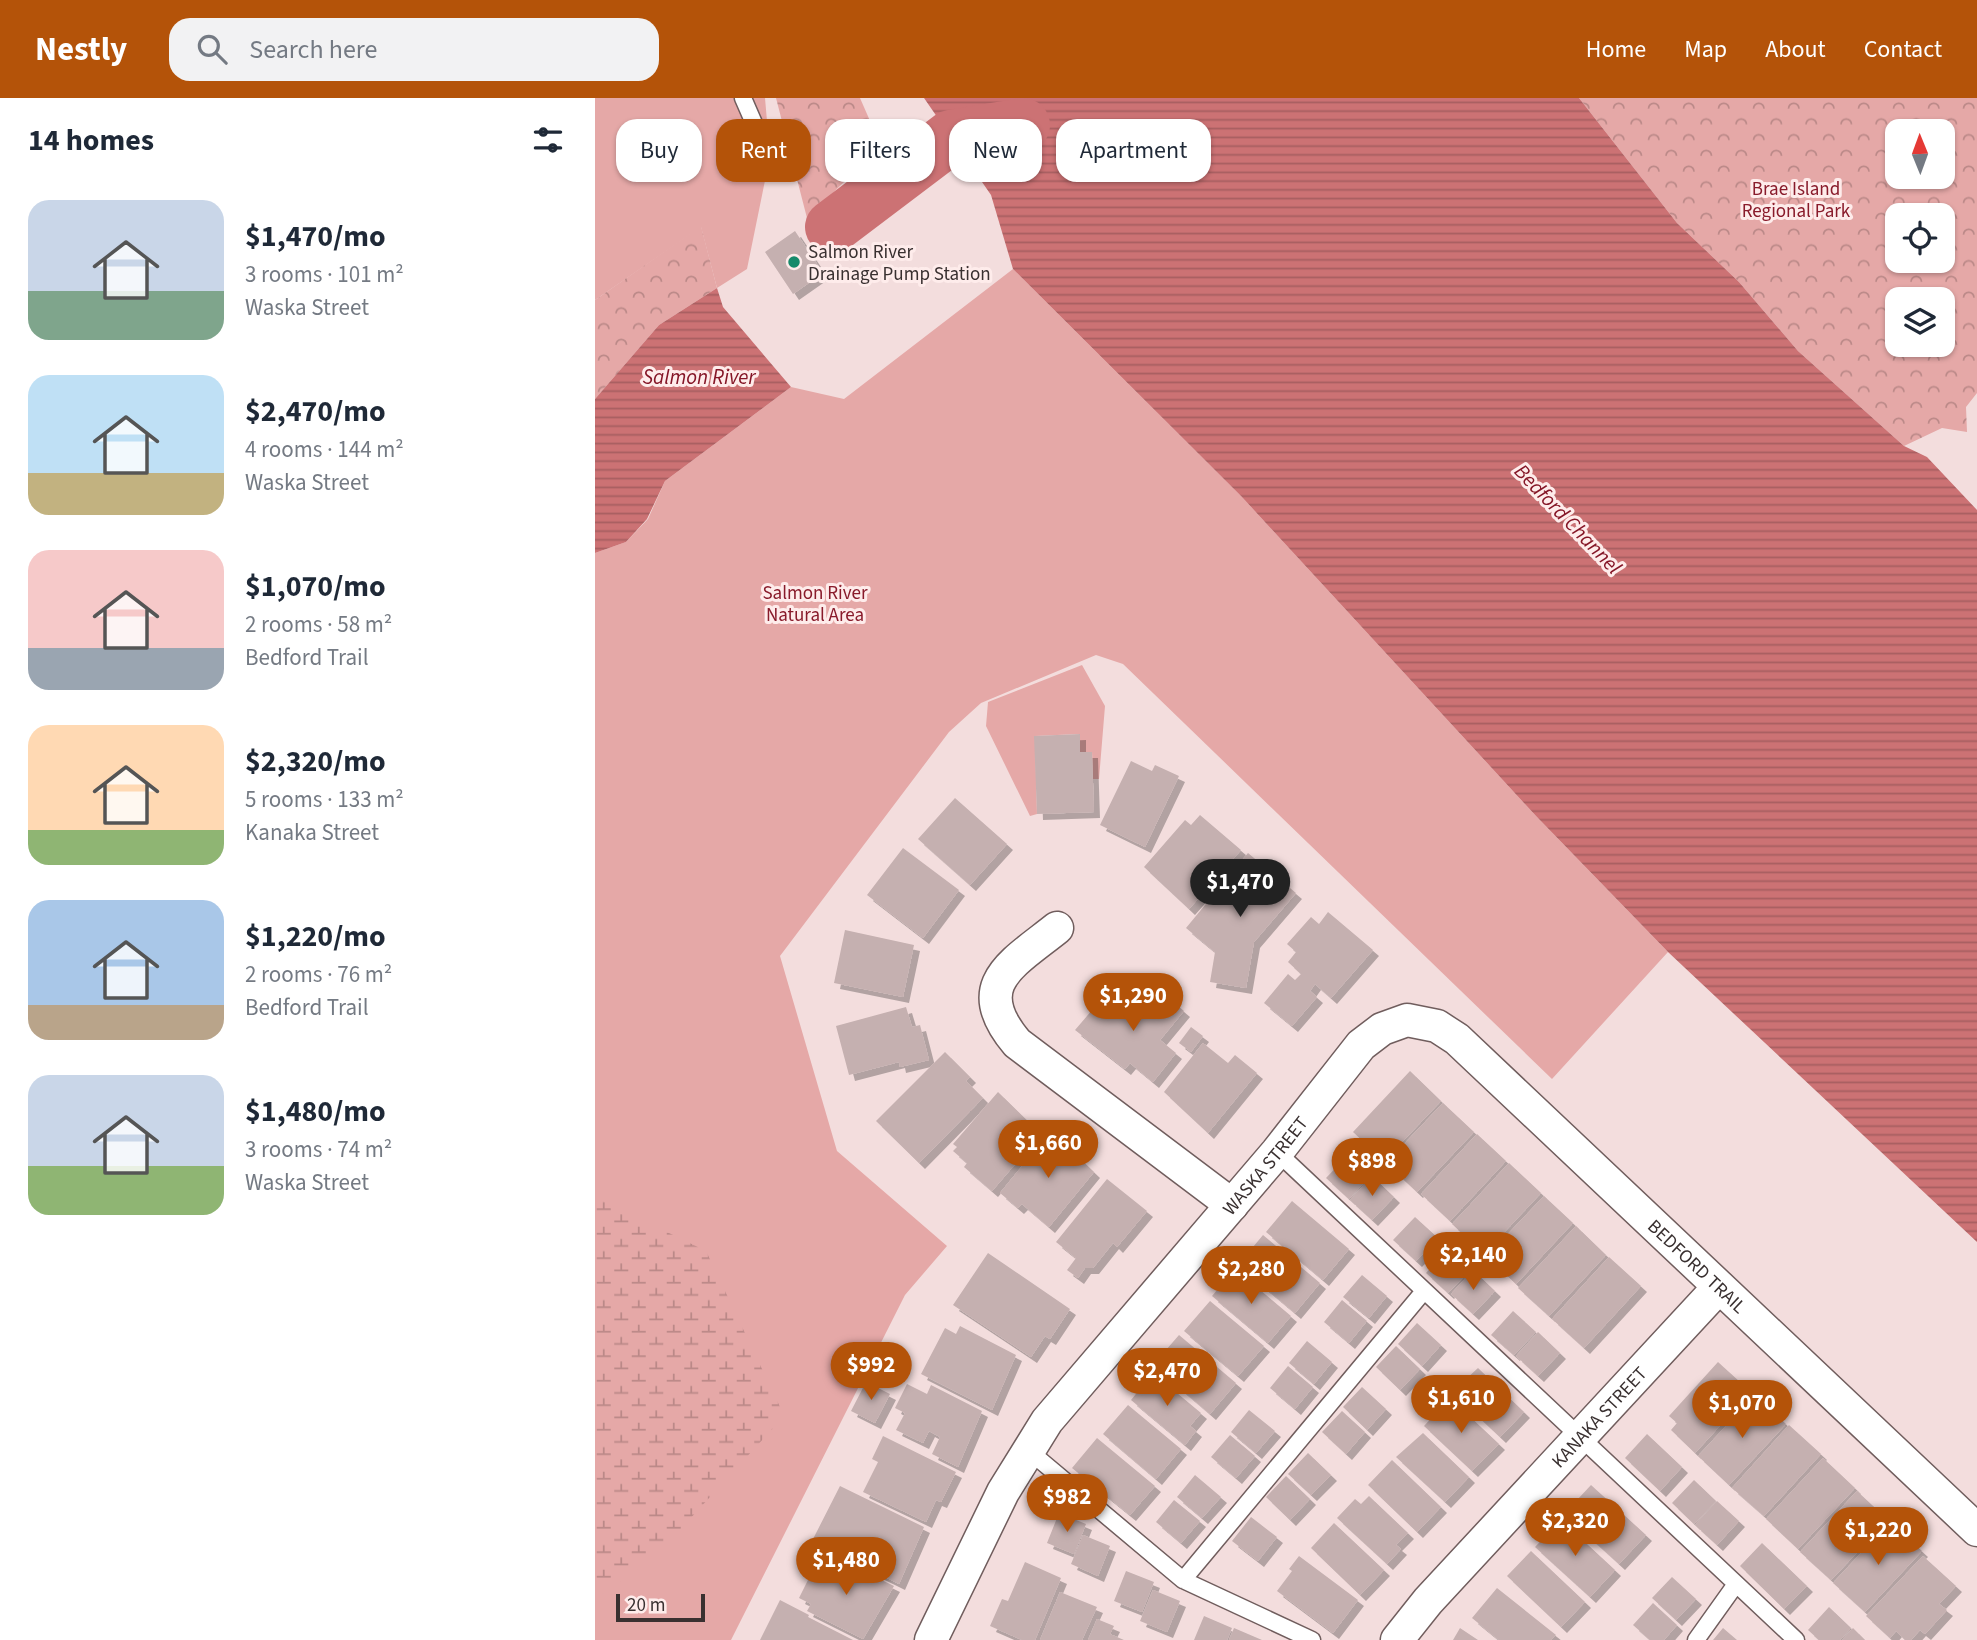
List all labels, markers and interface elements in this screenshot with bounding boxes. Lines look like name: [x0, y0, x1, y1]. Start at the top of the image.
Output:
search box: [169, 18, 659, 81]
text: Nestly: [35, 26, 127, 73]
icon: search: [193, 30, 231, 68]
text: Search here: [249, 31, 377, 68]
text: Home: [1586, 32, 1646, 67]
text: Map: [1684, 32, 1727, 67]
text: About: [1765, 32, 1826, 67]
text: Contact: [1864, 32, 1942, 67]
text: 14 homes: [28, 119, 154, 162]
chip: Buy: [616, 119, 702, 182]
chip: Rent: [716, 119, 811, 182]
chip: Filters: [825, 119, 935, 182]
chip: New: [949, 119, 1042, 182]
chip: Apartment: [1056, 119, 1211, 182]
north arrow: [1885, 119, 1955, 189]
map controls: [1885, 119, 1955, 357]
icon: filters: [529, 121, 567, 159]
park label: Brae Island Regional Park: [1742, 176, 1851, 225]
button: locate: [1885, 203, 1955, 273]
text: $1,470/mo: [245, 215, 386, 258]
icon: home: [84, 228, 168, 312]
place label: Salmon River Drainage Pump Station: [808, 239, 991, 288]
marker: Salmon River Drainage Pump Station: [786, 254, 802, 270]
text: 3 rooms · 101 m²: [245, 258, 404, 291]
button: layers: [1885, 287, 1955, 357]
text: Waska Street: [245, 291, 369, 324]
water label: Salmon River: [642, 362, 756, 392]
text: $2,470/mo: [245, 390, 386, 433]
icon: home: [84, 403, 168, 487]
text: 4 rooms · 144 m²: [245, 433, 404, 466]
water label: Bedford Channel: [1507, 457, 1629, 582]
text: Waska Street: [245, 466, 369, 499]
text: $1,070/mo: [245, 565, 386, 608]
icon: home: [84, 578, 168, 662]
park label: Salmon River Natural Area: [762, 580, 868, 629]
text: 2 rooms · 58 m²: [245, 608, 392, 641]
text: Bedford Trail: [245, 641, 369, 674]
text: $2,320/mo: [245, 740, 386, 783]
icon: home: [84, 753, 168, 837]
text: 5 rooms · 133 m²: [245, 783, 404, 816]
text: Kanaka Street: [245, 816, 379, 849]
pin: $1,470: [1183, 860, 1297, 919]
text: $1,470: [1206, 865, 1274, 898]
text: $1,220/mo: [245, 915, 386, 958]
icon: home: [84, 928, 168, 1012]
text: 2 rooms · 76 m²: [245, 958, 392, 991]
pin: $1,290: [1076, 974, 1190, 1033]
text: $1,290: [1099, 979, 1167, 1012]
text: Bedford Trail: [245, 991, 369, 1024]
text: $1,480/mo: [245, 1090, 386, 1133]
icon: home: [84, 1103, 168, 1187]
street label: WASKA STREET: [1217, 1111, 1315, 1222]
pin: $1,660: [991, 1121, 1105, 1180]
text: $1,660: [1014, 1126, 1082, 1159]
text: 3 rooms · 74 m²: [245, 1133, 392, 1166]
pin: $898: [1331, 1138, 1413, 1198]
text: $898: [1348, 1144, 1396, 1177]
text: Waska Street: [245, 1166, 369, 1199]
street label: BEDFORD TRAIL: [1641, 1214, 1752, 1320]
pin: $2,140: [1416, 1232, 1530, 1292]
text: $2,140: [1439, 1238, 1507, 1271]
pin: $2,280: [1194, 1246, 1308, 1306]
text: $2,280: [1217, 1252, 1285, 1285]
pin: $992: [830, 1342, 912, 1402]
text: $992: [847, 1348, 895, 1381]
pin: $2,470: [1110, 1348, 1224, 1408]
text: $2,470: [1133, 1354, 1201, 1387]
street label: KANAKA STREET: [1546, 1361, 1654, 1475]
pin: $1,610: [1404, 1376, 1518, 1435]
pin: $1,070: [1685, 1380, 1799, 1440]
text: $1,610: [1427, 1381, 1495, 1414]
text: $1,070: [1708, 1386, 1776, 1419]
pin: $982: [1026, 1474, 1108, 1534]
text: $982: [1043, 1480, 1091, 1513]
pin: $2,320: [1518, 1498, 1632, 1558]
text: $2,320: [1541, 1504, 1609, 1537]
pin: $1,220: [1821, 1508, 1935, 1567]
text: $1,220: [1844, 1513, 1912, 1546]
pin: $1,480: [789, 1538, 903, 1597]
text: $1,480: [812, 1543, 880, 1576]
scale bar: [616, 1591, 705, 1623]
text: 20 m: [627, 1592, 665, 1619]

